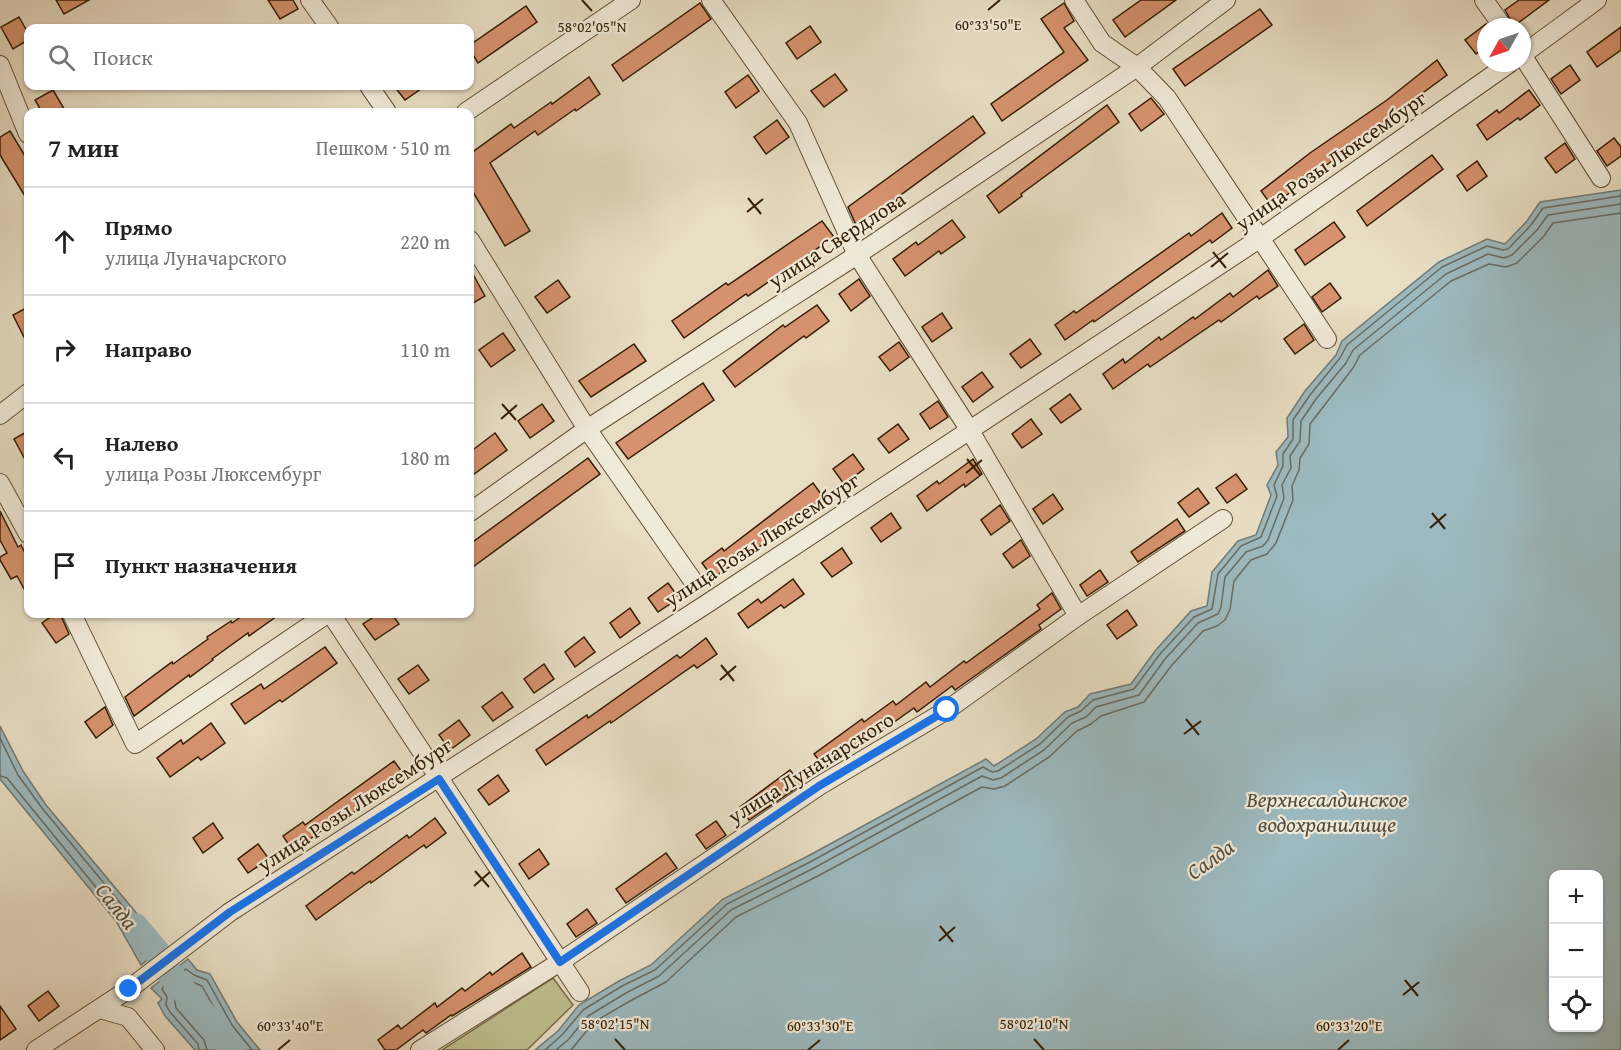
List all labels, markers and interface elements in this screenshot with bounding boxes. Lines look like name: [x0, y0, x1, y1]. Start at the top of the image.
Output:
text: 60°33'50"E: [955, 14, 1022, 35]
text: 58°02'05"N: [558, 16, 627, 37]
north arrow: [1477, 18, 1531, 72]
search box: [24, 24, 474, 90]
icon: search: [45, 41, 78, 74]
text: Поиск: [93, 41, 153, 73]
street label: улица Розы Люксембург: [1228, 83, 1433, 239]
text: 7 мин: [48, 128, 119, 167]
text: Пешком · 510 m: [316, 133, 450, 162]
street label: улица Свердлова: [761, 184, 911, 296]
text: Прямо: [105, 211, 172, 243]
icon: ahead: [48, 225, 81, 258]
text: 220 m: [400, 227, 450, 256]
text: улица Луначарского: [105, 243, 287, 272]
icon: right: [48, 333, 81, 366]
text: Направо: [105, 333, 192, 365]
text: 110 m: [400, 335, 450, 364]
text: Налево: [105, 427, 178, 459]
icon: left: [48, 441, 81, 474]
text: 180 m: [400, 443, 450, 472]
text: улица Розы Люксембург: [105, 459, 321, 488]
street label: улица Розы Люксембург: [657, 465, 866, 615]
icon: arrive: [48, 549, 81, 582]
text: Пункт назначения: [105, 549, 297, 581]
route start: [933, 696, 959, 722]
street label: улица Луначарского: [721, 704, 900, 832]
street label: улица Розы Люксембург: [250, 730, 459, 880]
water label: Верхнесалдинское водохранилище: [1246, 783, 1408, 840]
water label: Салда: [1180, 831, 1240, 887]
map controls: [1549, 870, 1603, 1032]
button: +: [1549, 870, 1603, 924]
water label: Салда: [88, 876, 146, 936]
button: −: [1549, 924, 1603, 978]
route end: [115, 975, 141, 1001]
button: locate: [1549, 978, 1603, 1032]
text: 58°02'15"N: [581, 1013, 650, 1034]
text: 58°02'10"N: [1000, 1013, 1069, 1034]
text: 60°33'40"E: [257, 1015, 324, 1036]
text: 60°33'30"E: [787, 1015, 854, 1036]
text: 60°33'20"E: [1316, 1015, 1383, 1036]

